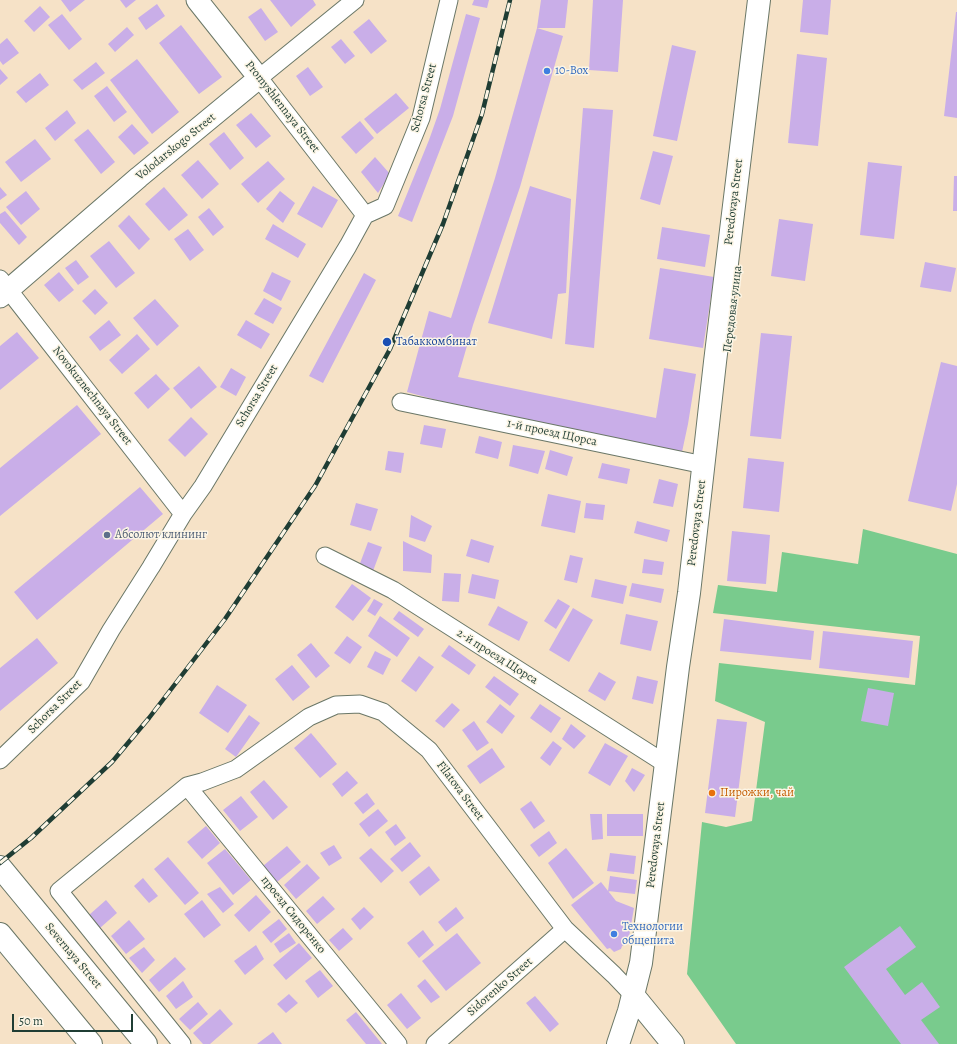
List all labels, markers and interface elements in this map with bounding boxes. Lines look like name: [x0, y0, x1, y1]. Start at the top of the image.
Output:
street label: Promyshlennaya Street: [242, 58, 322, 156]
street label: Schorsa Street: [408, 62, 440, 134]
place label: 10-Box: [555, 64, 588, 78]
marker: 10-Box: [542, 66, 552, 76]
street label: Volodarskogo Street: [133, 110, 219, 184]
street label: Peredovaya Street: [722, 158, 746, 246]
street label: Передовая улица: [721, 265, 745, 353]
place label: Табаккомбинат: [396, 335, 477, 349]
marker: Табаккомбинат: [381, 336, 393, 348]
street label: Novokuznechnaya Street: [49, 344, 135, 448]
street label: Schorsa Street: [233, 362, 281, 430]
street label: 1-й проезд Щорса: [506, 416, 598, 450]
street label: Peredovaya Street: [685, 479, 709, 567]
place label: Абсолют клининг: [115, 528, 207, 542]
marker: Абсолют клининг: [102, 530, 112, 540]
street label: 2-й проезд Щорса: [454, 626, 540, 688]
street label: Schorsa Street: [25, 677, 85, 737]
street label: Filatova Street: [433, 759, 487, 823]
place label: Пирожки, чай: [720, 786, 794, 800]
marker: Пирожки, чай: [707, 788, 717, 798]
street label: Peredovaya Street: [644, 801, 668, 889]
street label: проезд Сидоренко: [257, 873, 329, 957]
street label: Severnaya Street: [41, 920, 105, 992]
place label: Технологии общепита: [622, 920, 683, 948]
marker: Технологии общепита: [609, 929, 619, 939]
street label: Sidorenko Street: [464, 955, 536, 1019]
scale bar: [14, 1006, 135, 1032]
text: 50 m: [19, 1013, 43, 1029]

